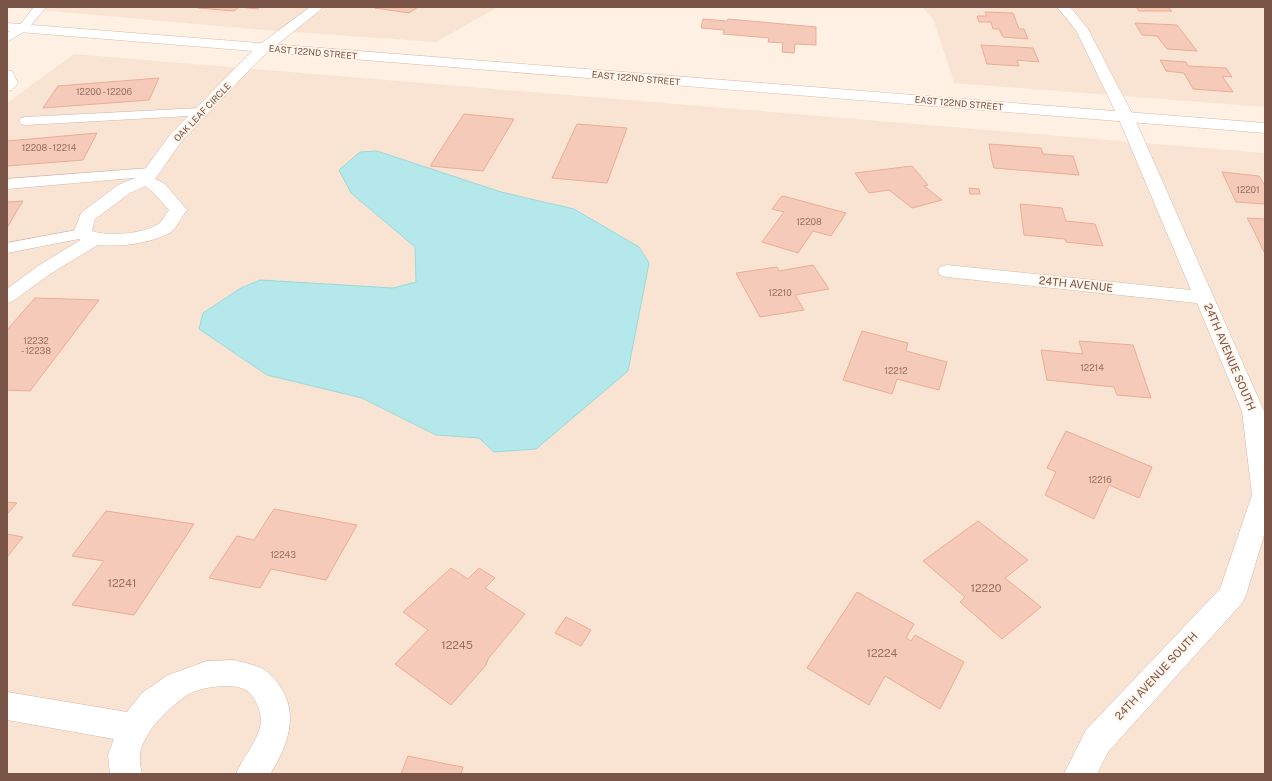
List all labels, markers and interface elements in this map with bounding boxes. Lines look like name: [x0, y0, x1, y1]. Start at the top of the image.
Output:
street label: EAST 122ND STREET: [268, 43, 358, 61]
street label: EAST 122ND STREET: [591, 69, 681, 87]
street label: OAK LEAF CIRCLE: [171, 80, 233, 144]
house number: 12200 - 12206: [76, 86, 132, 97]
street label: EAST 122ND STREET: [914, 94, 1004, 112]
house number: 12208 - 12214: [22, 142, 77, 153]
house number: 12201: [1236, 184, 1260, 195]
house number: 12208: [796, 216, 822, 227]
street label: 24TH AVENUE: [1038, 274, 1114, 294]
house number: 12210: [768, 287, 792, 298]
street label: 24TH AVENUE SOUTH: [1202, 302, 1258, 412]
house number: 12232 - 12238: [21, 335, 51, 356]
house number: 12214: [1080, 362, 1104, 373]
house number: 12212: [884, 365, 908, 376]
house number: 12216: [1088, 474, 1112, 485]
house number: 12243: [270, 549, 296, 560]
house number: 12241: [108, 577, 136, 589]
house number: 12220: [971, 582, 1002, 594]
street label: 24TH AVENUE SOUTH: [1112, 630, 1200, 722]
house number: 12245: [441, 639, 473, 651]
house number: 12224: [866, 647, 898, 659]

